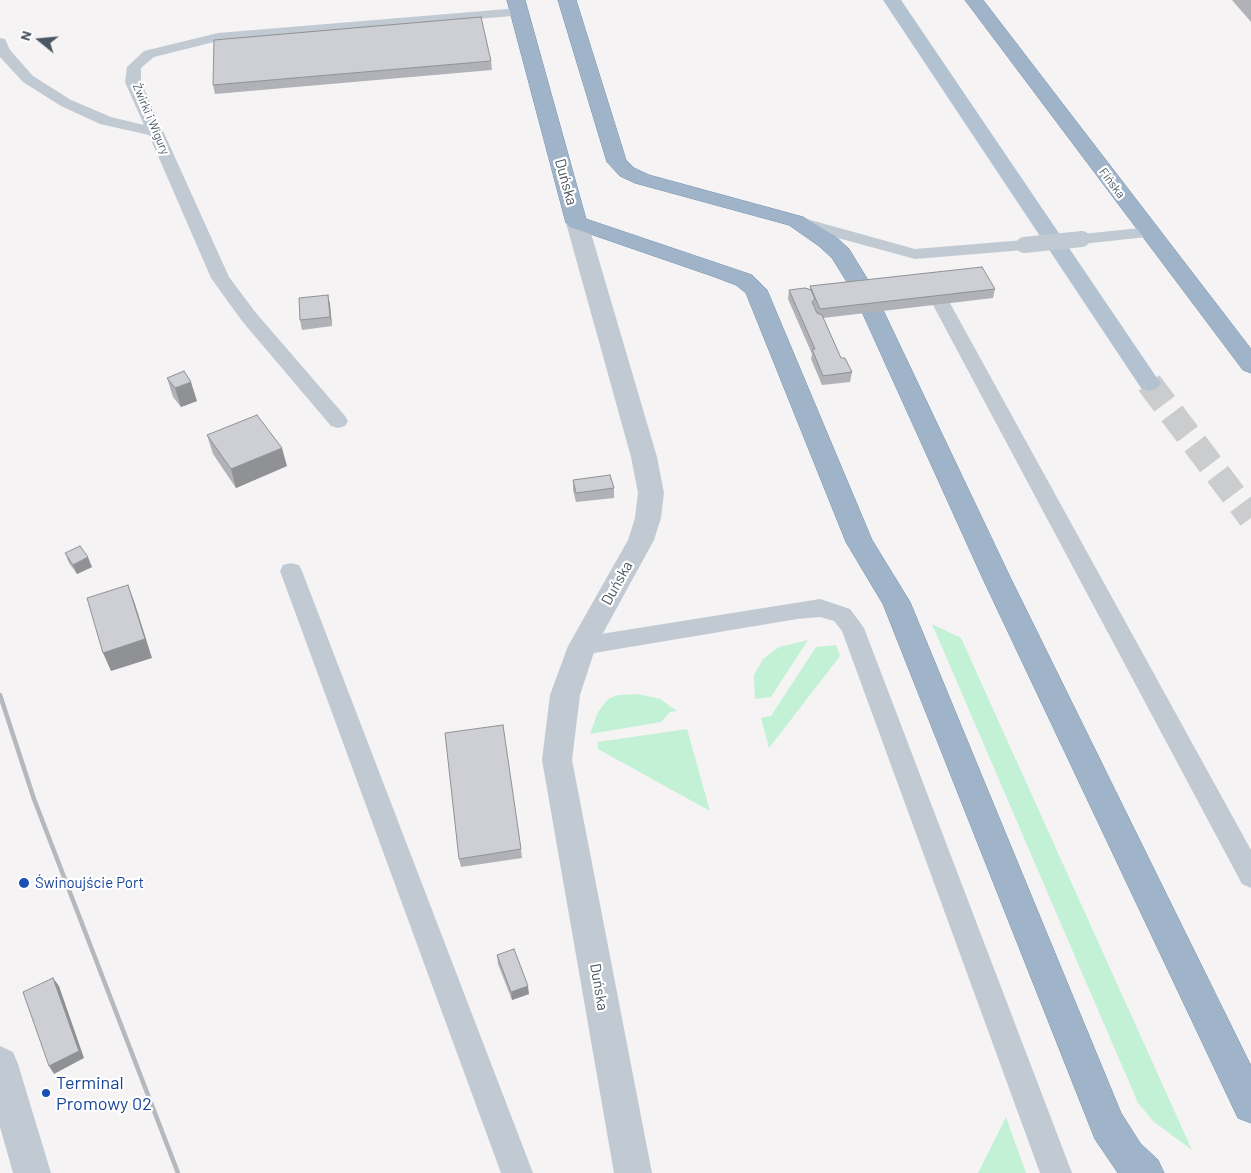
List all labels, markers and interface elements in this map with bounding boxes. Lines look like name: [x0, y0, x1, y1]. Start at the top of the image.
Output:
north arrow: [15, 15, 65, 65]
text: N: [16, 29, 35, 42]
street label: Żwirki i Wigury: [129, 81, 173, 157]
street label: Duńska: [551, 157, 581, 207]
street label: Fińska: [1096, 165, 1128, 201]
street label: Duńska: [598, 558, 636, 608]
place label: Świnoujście Port: [35, 874, 144, 892]
marker: Świnoujście Port: [17, 876, 31, 890]
street label: Duńska: [586, 962, 612, 1012]
place label: Terminal Promowy 02: [56, 1072, 152, 1114]
marker: Terminal Promowy 02: [40, 1087, 52, 1099]

